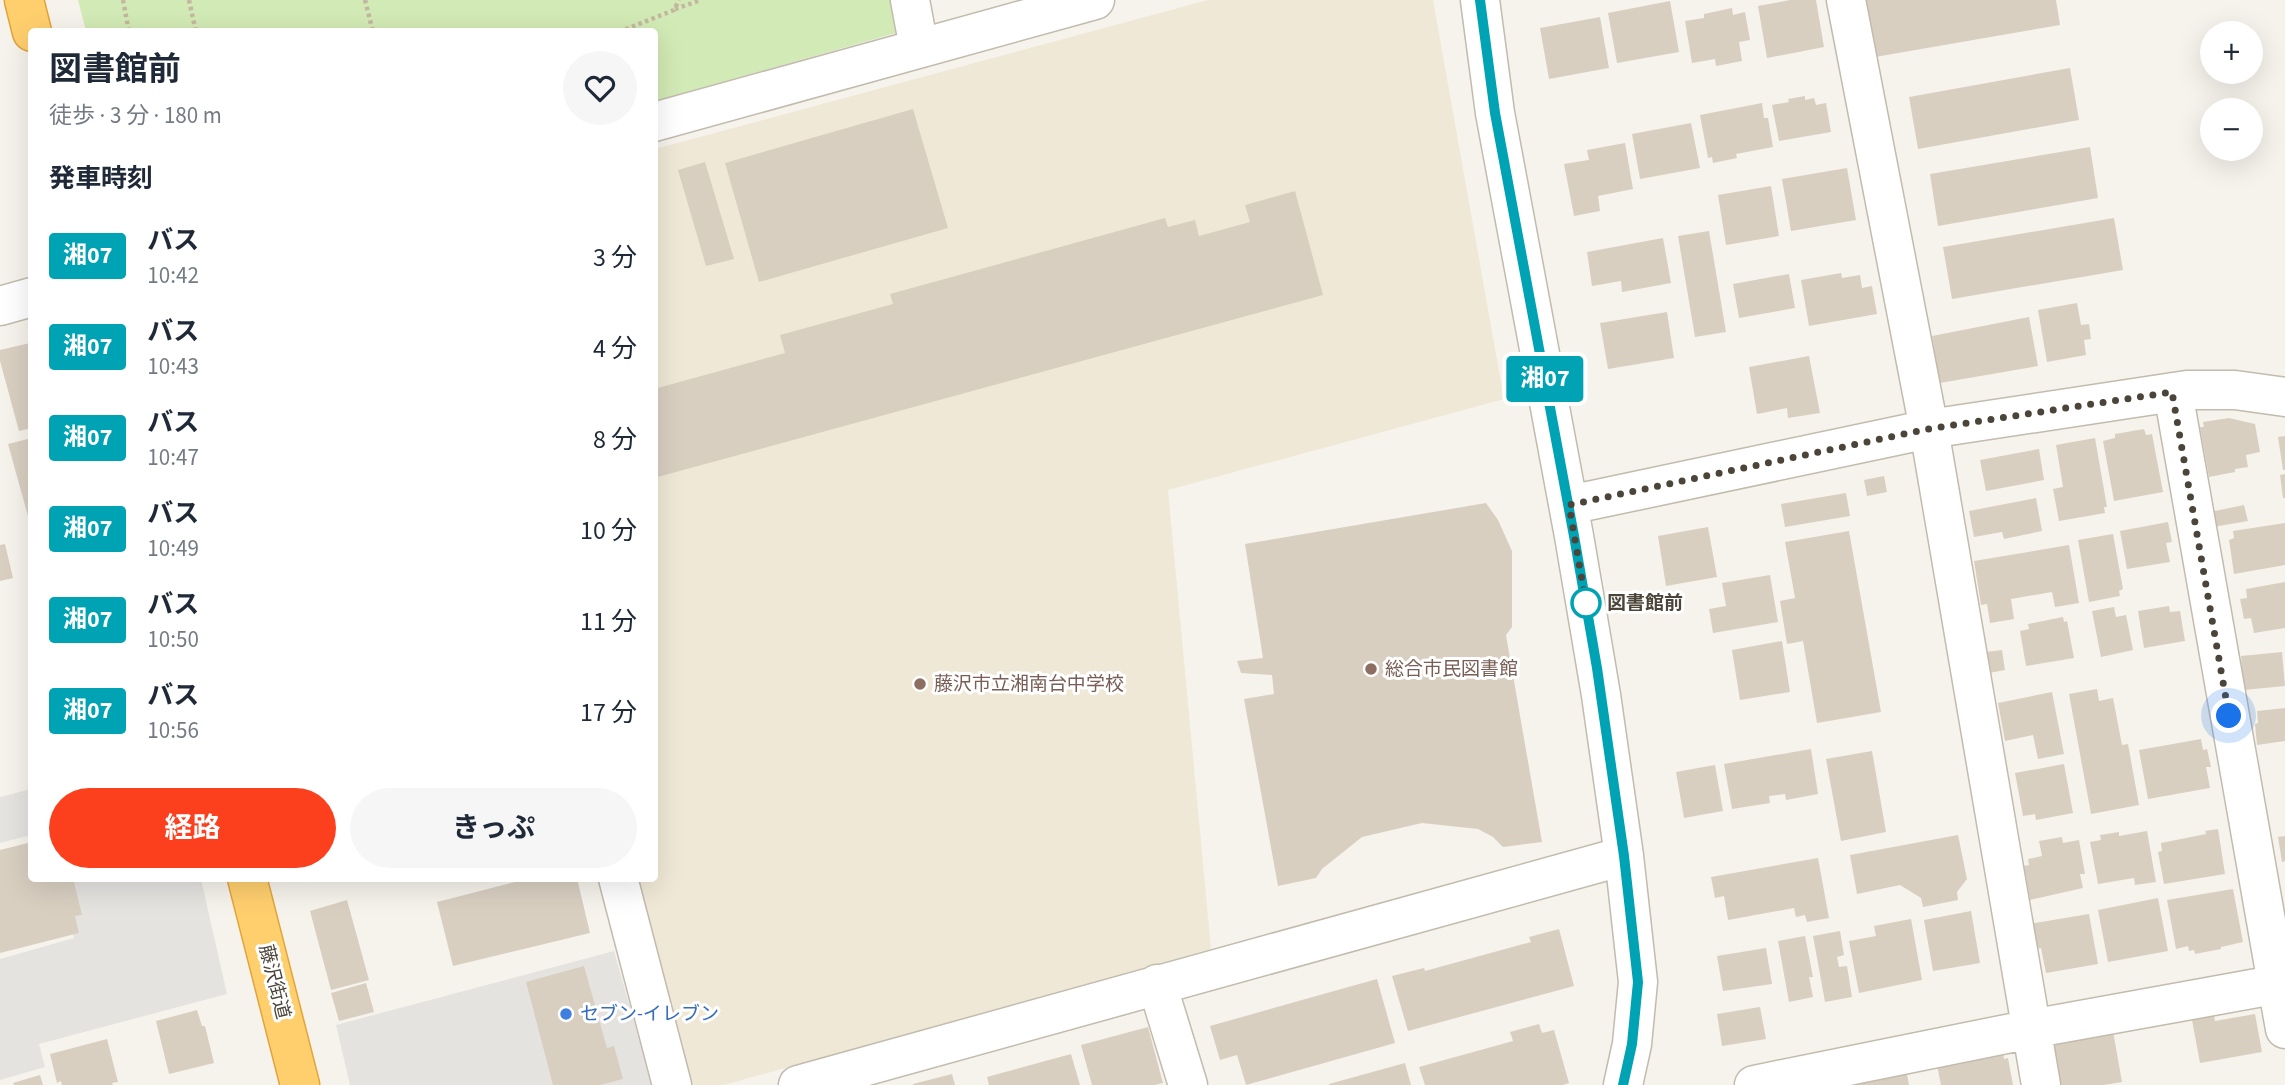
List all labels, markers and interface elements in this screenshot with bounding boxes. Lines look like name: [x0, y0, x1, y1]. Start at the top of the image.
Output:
map controls: [2200, 21, 2263, 161]
button: +: [2200, 21, 2263, 84]
text: 図書館前: [49, 46, 181, 93]
button: heart: [563, 51, 637, 125]
button: −: [2200, 98, 2263, 161]
text: 徒歩 · 3 分 · 180 m: [49, 99, 222, 132]
text: 発車時刻: [49, 160, 153, 197]
text: バス: [147, 222, 199, 259]
text: 湘07: [63, 238, 112, 273]
text: 3 分: [593, 239, 637, 276]
text: 10:42: [147, 259, 199, 292]
text: バス: [147, 313, 199, 350]
text: 湘07: [63, 329, 112, 364]
text: 4 分: [593, 330, 637, 367]
text: 10:43: [147, 350, 199, 383]
line badge: 湘07: [1505, 356, 1585, 402]
text: 湘07: [1520, 361, 1570, 396]
text: バス: [147, 404, 199, 441]
text: 湘07: [63, 420, 112, 455]
text: 8 分: [593, 421, 637, 458]
text: 10:47: [147, 441, 199, 474]
text: バス: [147, 495, 199, 532]
text: 湘07: [63, 511, 112, 546]
text: 10 分: [580, 512, 637, 549]
text: 10:49: [147, 532, 199, 565]
text: バス: [147, 586, 199, 623]
marker: 図書館前: [1571, 588, 1601, 618]
place label: 図書館前: [1607, 590, 1683, 617]
text: 湘07: [63, 602, 112, 637]
text: 11 分: [580, 603, 637, 640]
text: 10:50: [147, 623, 199, 656]
place label: 総合市民図書館: [1385, 656, 1518, 683]
marker: 総合市民図書館: [1363, 661, 1379, 677]
place label: 藤沢市立湘南台中学校: [934, 671, 1124, 698]
marker: 藤沢市立湘南台中学校: [912, 676, 928, 692]
text: バス: [147, 677, 199, 714]
text: 湘07: [63, 693, 112, 728]
text: 17 分: [580, 694, 637, 731]
your location: [2211, 698, 2246, 733]
text: 10:56: [147, 714, 199, 747]
button: 経路: [49, 788, 336, 868]
button: きっぷ: [350, 788, 637, 868]
street label: 藤沢街道: [252, 942, 296, 1022]
place label: セブン-イレブン: [580, 1001, 719, 1028]
marker: セブン-イレブン: [558, 1006, 574, 1022]

